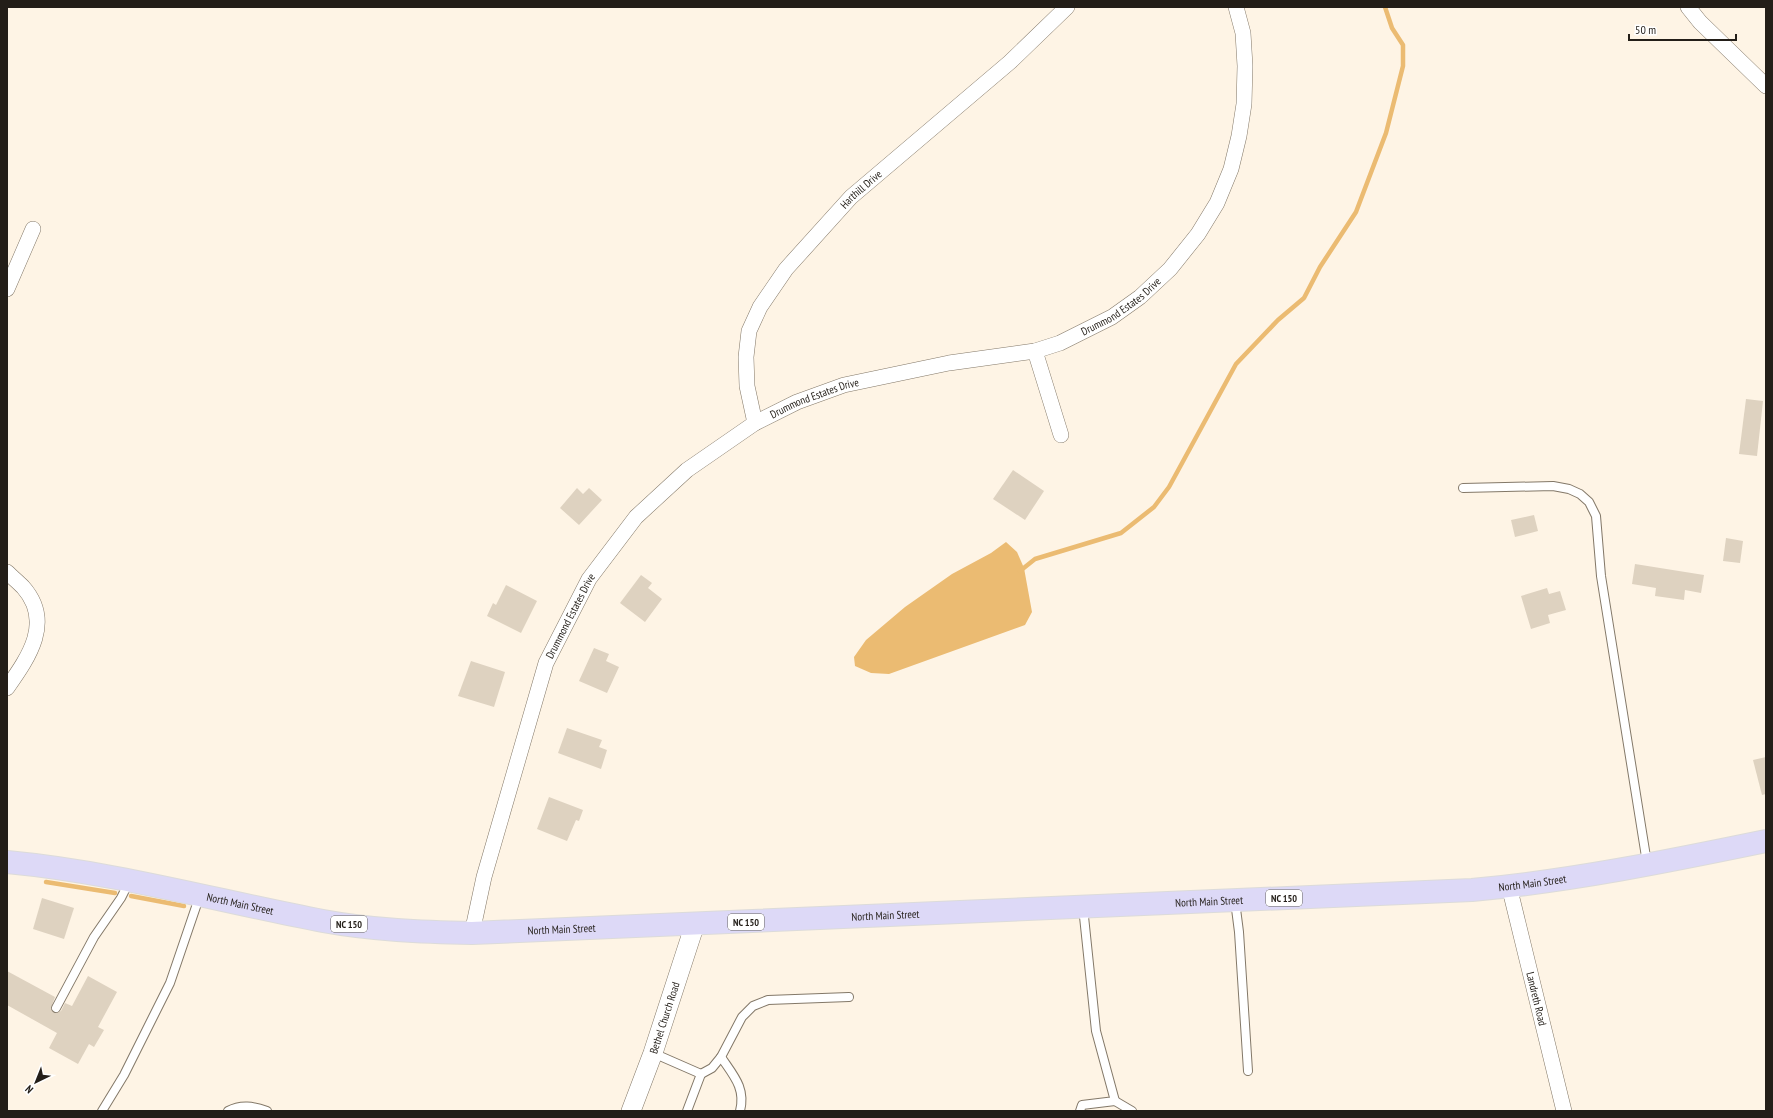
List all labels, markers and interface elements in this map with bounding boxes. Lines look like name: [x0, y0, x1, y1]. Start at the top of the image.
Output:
scale bar: [1629, 16, 1736, 42]
text: 50 m: [1635, 22, 1656, 37]
street label: Harthill Drive: [837, 167, 885, 211]
street label: Drummond Estates Drive: [1079, 274, 1164, 338]
street label: Drummond Estates Drive: [768, 375, 860, 421]
street label: Drummond Estates Drive: [542, 570, 598, 661]
street label: North Main Street: [1498, 872, 1567, 894]
street label: North Main Street: [205, 890, 275, 918]
road number: NC 150: [1266, 890, 1302, 906]
street label: North Main Street: [1175, 893, 1243, 910]
street label: North Main Street: [851, 907, 920, 924]
road number: NC 150: [728, 914, 764, 930]
road number: NC 150: [331, 916, 367, 932]
street label: North Main Street: [527, 921, 596, 938]
street label: Landreth Road: [1523, 970, 1550, 1027]
street label: Bethel Church Road: [646, 980, 683, 1056]
north arrow: [16, 1062, 56, 1102]
text: N: [22, 1082, 36, 1096]

